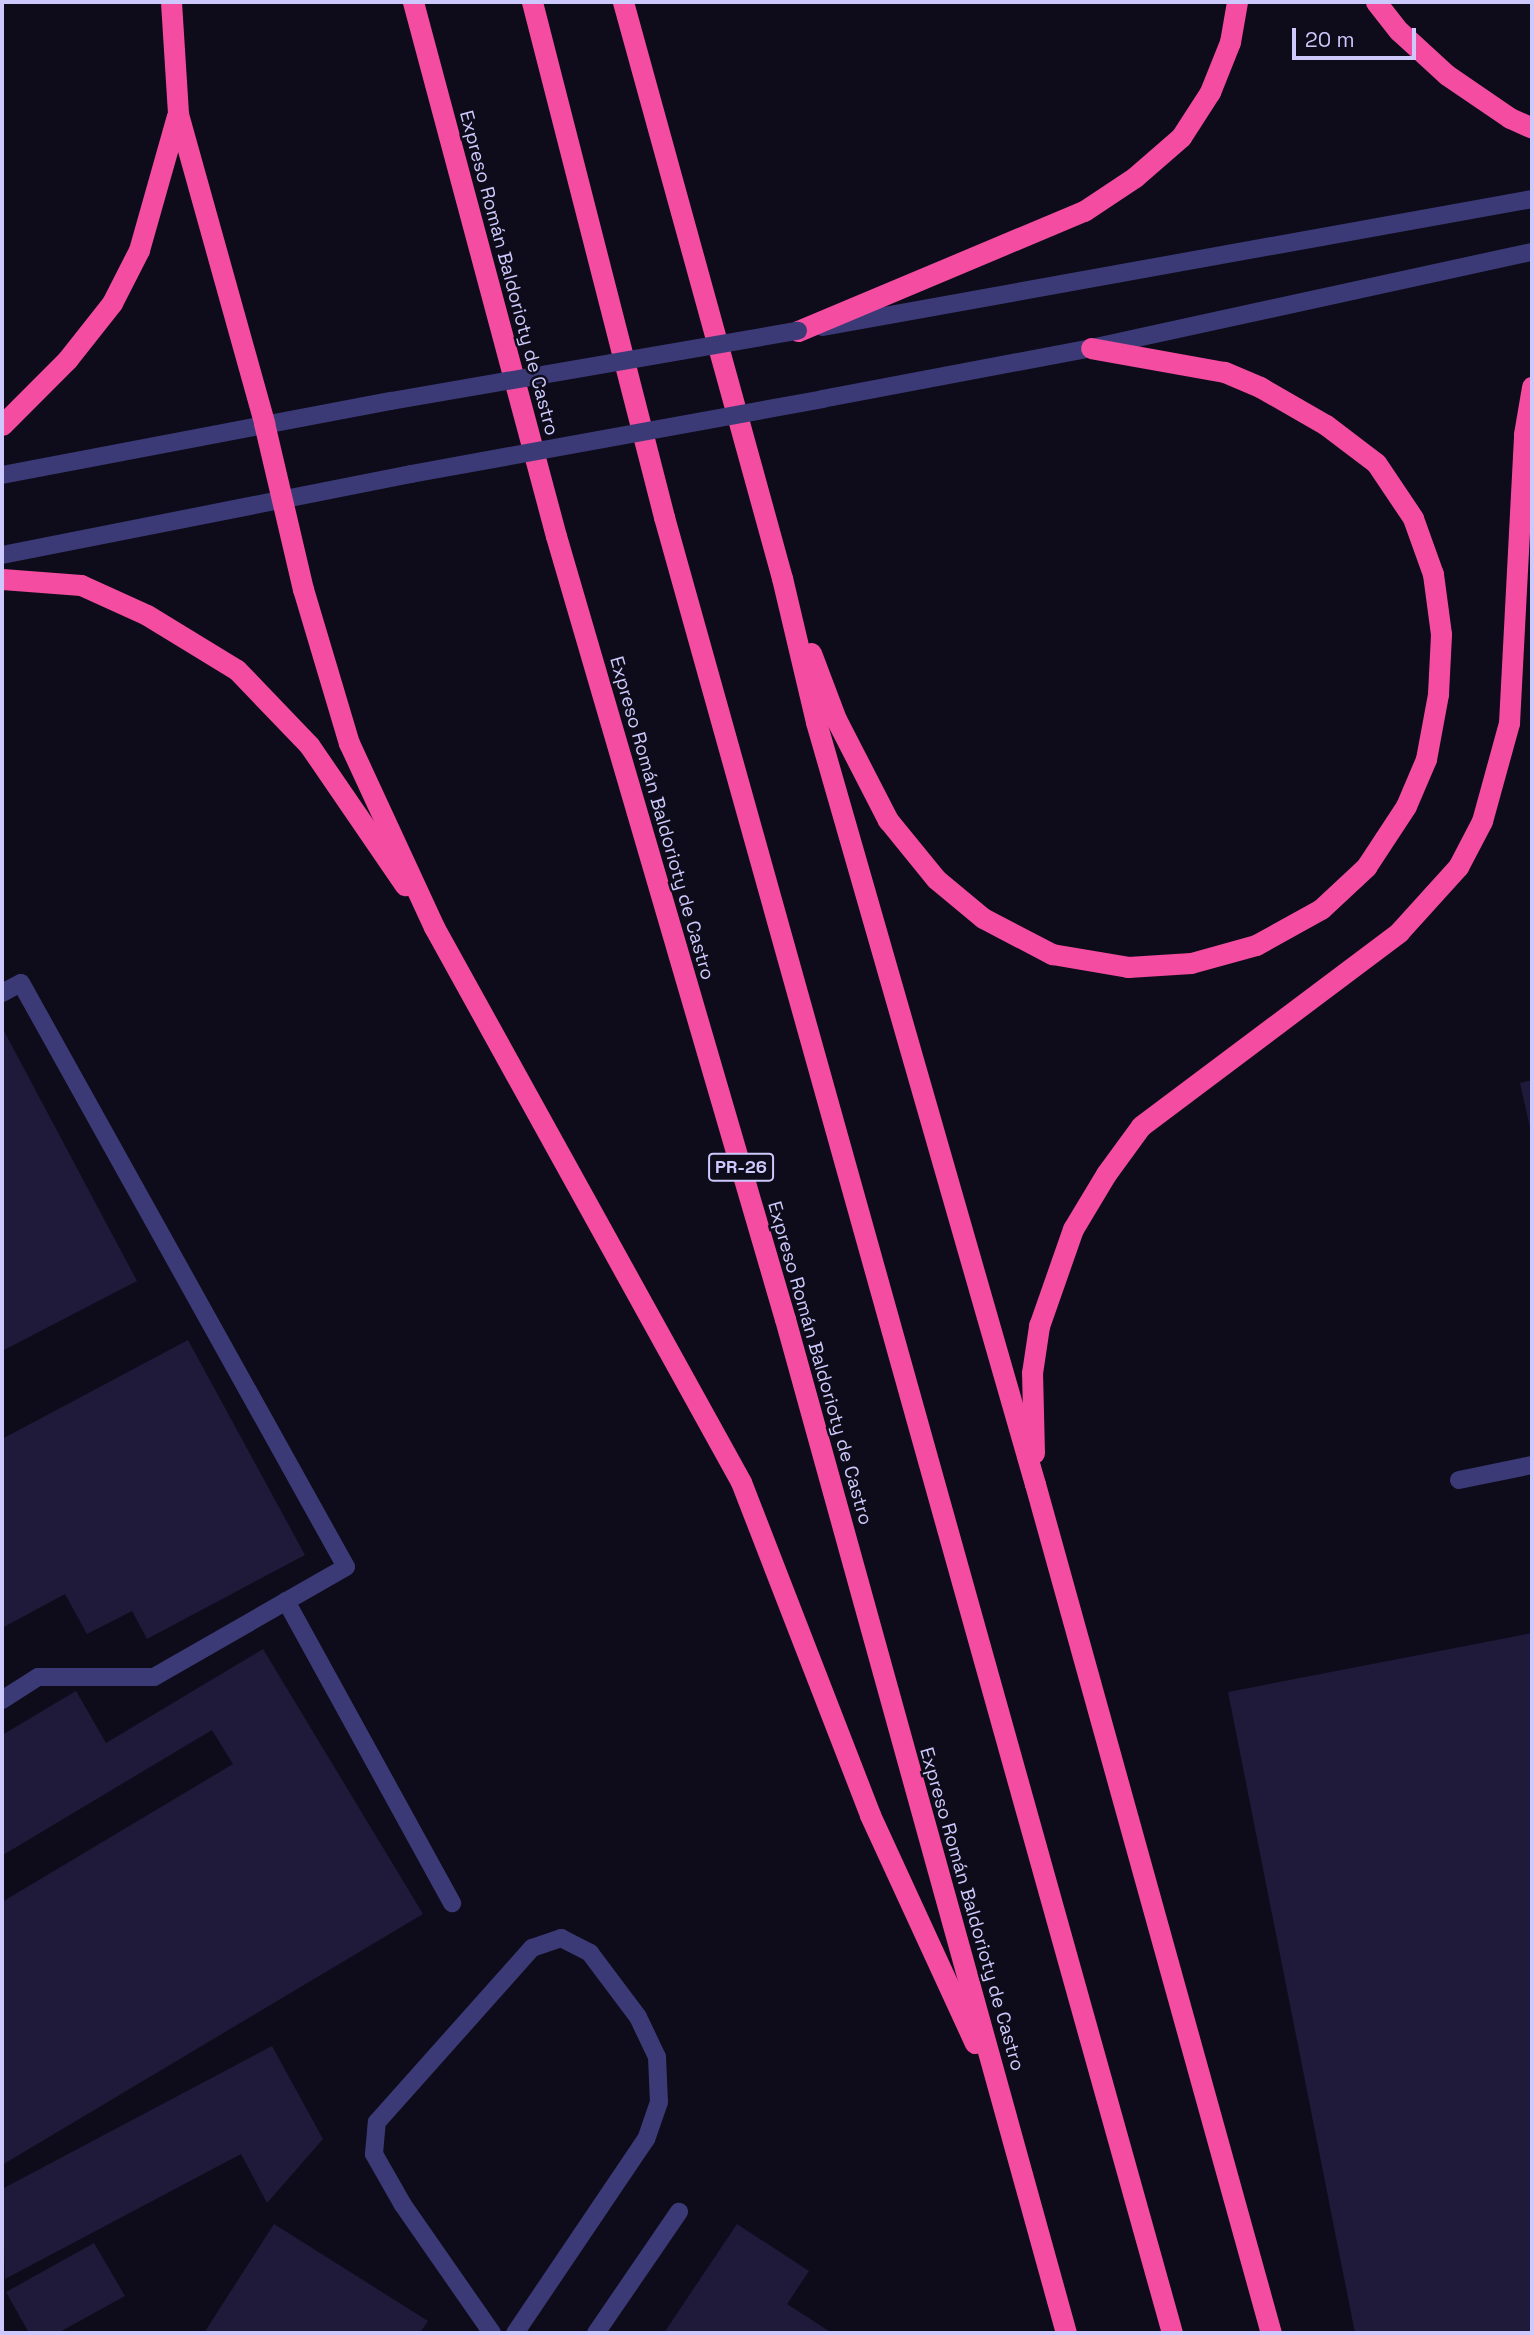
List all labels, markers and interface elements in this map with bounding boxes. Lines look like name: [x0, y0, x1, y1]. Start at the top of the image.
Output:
scale bar: [1296, 14, 1420, 58]
text: 20 m: [1305, 26, 1355, 53]
street label: Expreso Román Baldorioty de Castro: [455, 108, 563, 438]
street label: Expreso Román Baldorioty de Castro: [605, 654, 719, 982]
road number: PR-26: [708, 1152, 774, 1182]
street label: Expreso Román Baldorioty de Castro: [763, 1199, 877, 1527]
street label: Expreso Román Baldorioty de Castro: [915, 1745, 1029, 2073]

